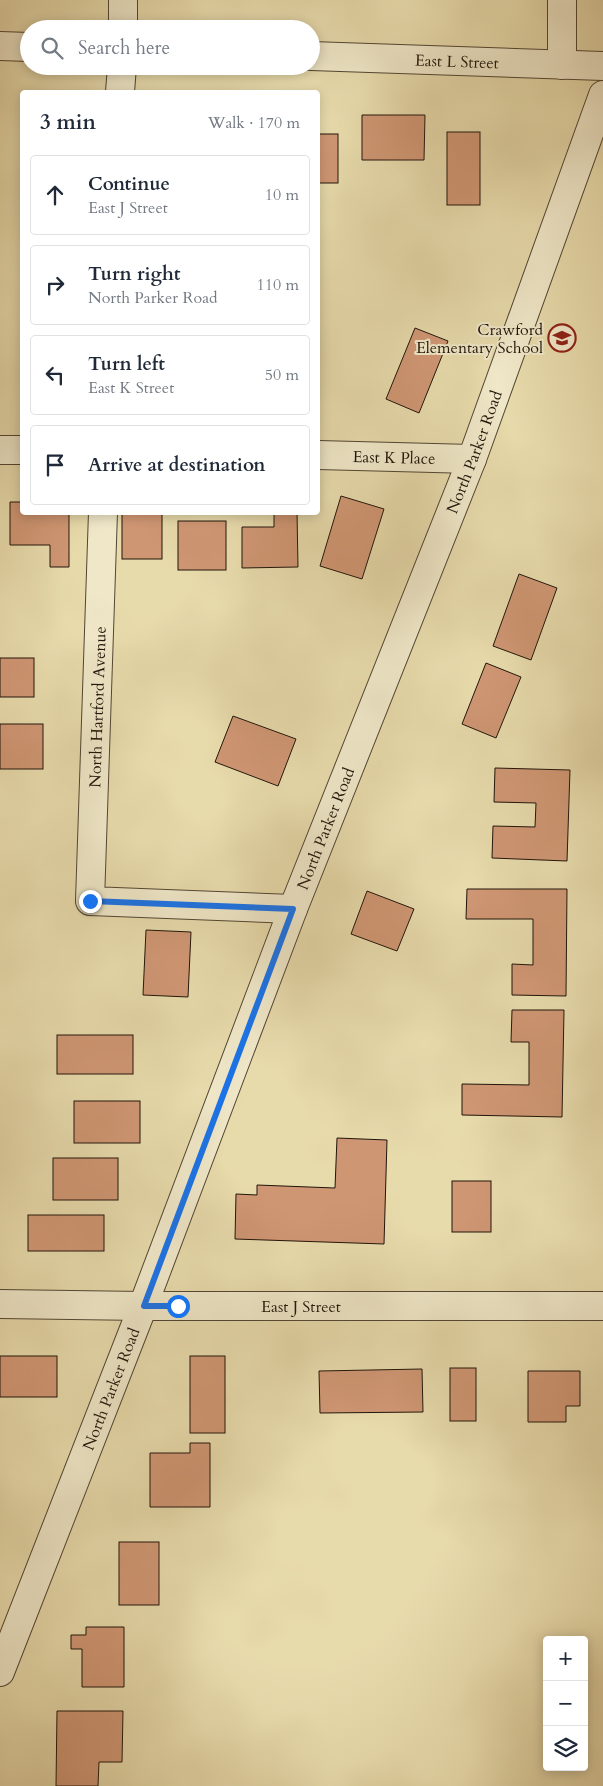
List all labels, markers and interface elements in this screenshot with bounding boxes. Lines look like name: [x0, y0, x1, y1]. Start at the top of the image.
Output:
search box: [20, 20, 320, 75]
icon: search: [38, 34, 66, 62]
text: Search here: [78, 35, 170, 61]
street label: East L Street: [415, 50, 499, 74]
text: 3 min: [40, 108, 96, 137]
text: Walk · 170 m: [208, 112, 300, 134]
text: Continue: [88, 171, 170, 197]
icon: ahead: [41, 181, 69, 209]
text: 10 m: [265, 184, 299, 206]
text: East J Street: [88, 197, 168, 219]
text: Turn right: [88, 261, 180, 287]
icon: right: [41, 271, 69, 299]
text: 110 m: [257, 274, 299, 296]
text: North Parker Road: [88, 287, 218, 309]
place label: Crawford Elementary School: [416, 319, 543, 359]
school or university icon: Crawford Elementary School: [547, 323, 577, 353]
text: Turn left: [88, 351, 165, 377]
icon: left: [41, 361, 69, 389]
text: 50 m: [265, 364, 299, 386]
text: East K Street: [88, 377, 174, 399]
street label: North Parker Road: [441, 387, 508, 517]
street label: East K Place: [352, 446, 436, 470]
icon: arrive: [41, 451, 69, 479]
text: Arrive at destination: [88, 452, 265, 478]
street label: North Hartford Avenue: [84, 626, 112, 788]
street label: North Parker Road: [292, 764, 360, 893]
route end: [79, 890, 102, 913]
route start: [167, 1295, 190, 1318]
street label: East J Street: [261, 1296, 341, 1318]
street label: North Parker Road: [78, 1324, 146, 1454]
map controls: [543, 1636, 588, 1771]
button: +: [543, 1636, 588, 1681]
button: −: [543, 1681, 588, 1726]
button: layers: [543, 1726, 588, 1771]

